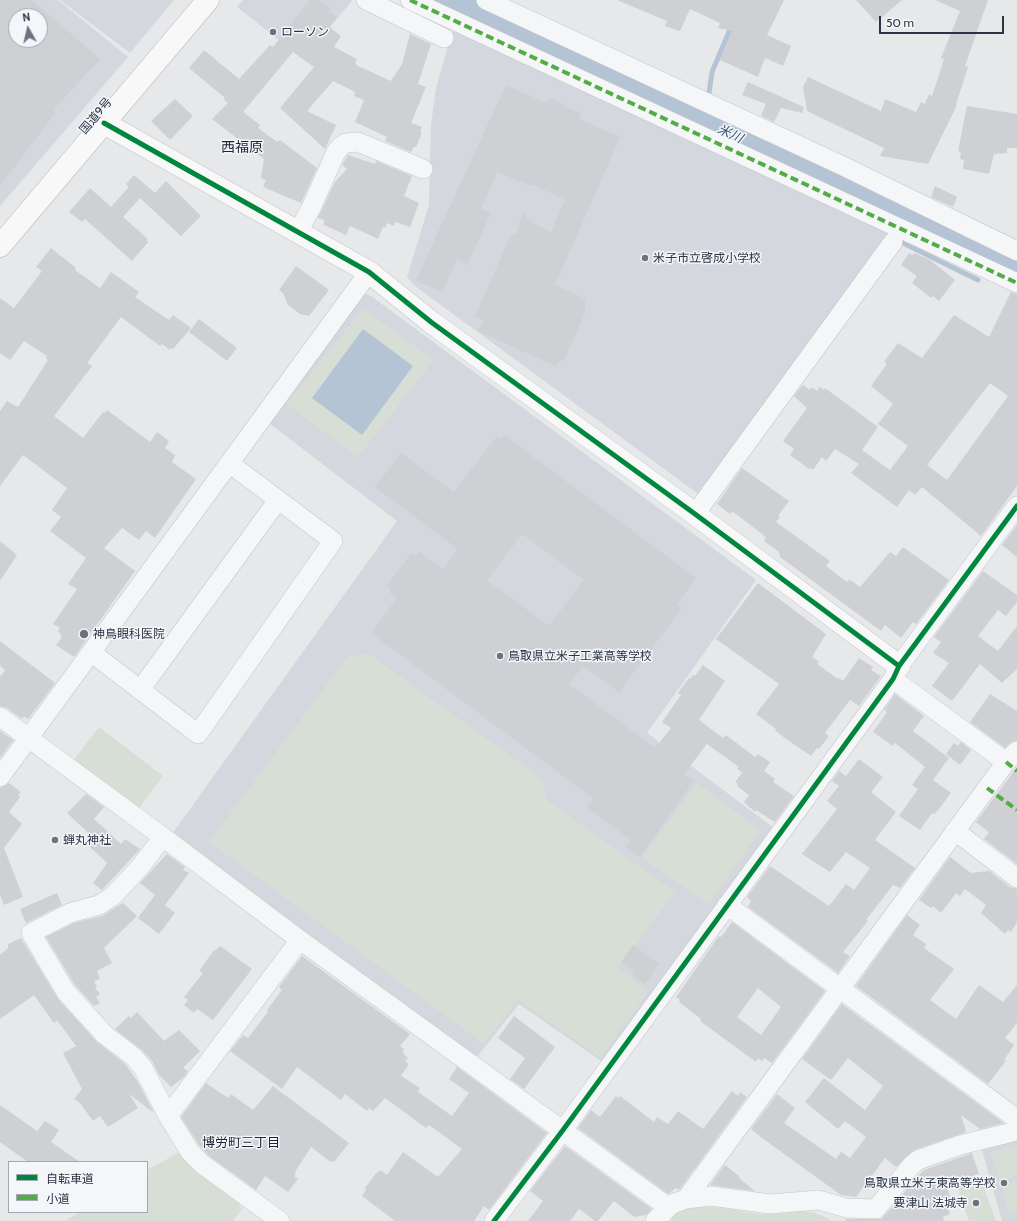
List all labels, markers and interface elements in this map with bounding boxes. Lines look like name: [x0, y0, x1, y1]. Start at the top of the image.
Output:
north arrow: [8, 8, 48, 48]
scale bar: [881, 8, 1006, 34]
text: N: [22, 10, 31, 25]
text: 50 m: [886, 15, 914, 30]
place label: ローソン: [281, 25, 329, 39]
marker: ローソン: [268, 27, 278, 37]
street label: 国道9号: [77, 95, 115, 137]
water label: 米川: [715, 121, 745, 147]
district label: 西福原: [221, 140, 263, 156]
place label: 米子市立啓成小学校: [653, 251, 761, 265]
marker: 米子市立啓成小学校: [640, 253, 650, 263]
place label: 神鳥眼科医院: [93, 627, 165, 641]
marker: 神鳥眼科医院: [78, 628, 90, 640]
place label: 鳥取県立米子工業高等学校: [508, 649, 652, 663]
marker: 鳥取県立米子工業高等学校: [495, 651, 505, 661]
place label: 蝉丸神社: [63, 833, 111, 847]
marker: 蝉丸神社: [50, 835, 60, 845]
district label: 博労町三丁目: [202, 1135, 280, 1151]
legend: [8, 1161, 148, 1213]
text: 自転車道: [46, 1171, 94, 1186]
place label: 鳥取県立米子東高等学校: [864, 1176, 996, 1190]
marker: 鳥取県立米子東高等学校: [999, 1178, 1009, 1188]
text: 小道: [46, 1191, 70, 1206]
place label: 要津山 法城寺: [893, 1196, 968, 1210]
marker: 要津山 法城寺: [971, 1198, 981, 1208]

